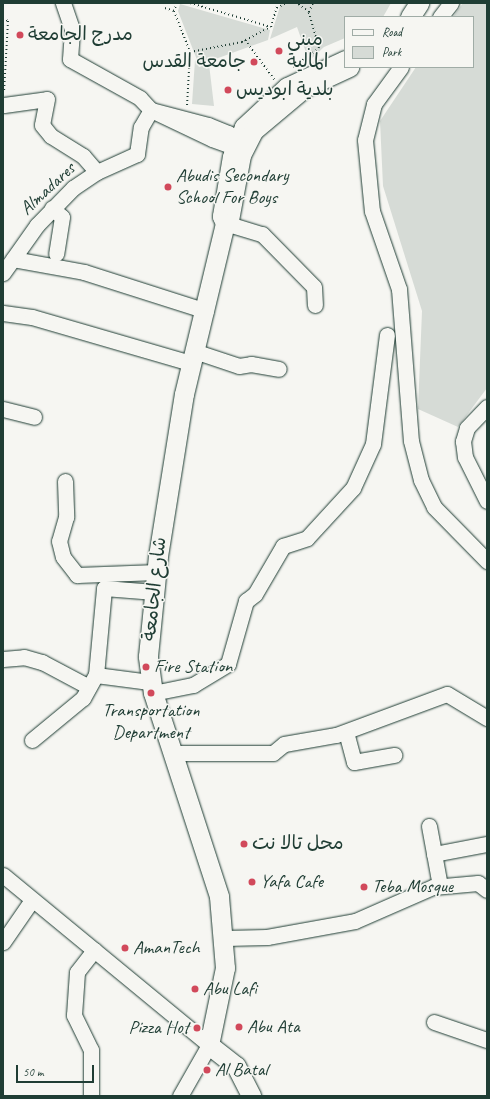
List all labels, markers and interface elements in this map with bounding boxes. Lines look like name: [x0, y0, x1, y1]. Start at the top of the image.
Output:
legend: [344, 16, 474, 68]
place label: مدرج الجامعة: [28, 24, 133, 46]
text: Road: [382, 24, 402, 40]
place label: مبنى المالية: [287, 29, 328, 73]
marker: مدرج الجامعة: [15, 30, 25, 40]
text: Park: [382, 44, 401, 60]
marker: مبنى المالية: [274, 46, 284, 56]
place label: جامعة القدس: [143, 51, 246, 73]
marker: جامعة القدس: [249, 57, 259, 67]
place label: بلدية ابوديس: [236, 79, 334, 101]
marker: بلدية ابوديس: [223, 85, 233, 95]
street label: Almadares: [16, 158, 80, 220]
place label: Abudis Secondary School For Boys: [176, 165, 288, 209]
marker: Abudis Secondary School For Boys: [163, 182, 173, 192]
street label: شارع الجامعة: [138, 536, 172, 642]
place label: Fire Station: [154, 656, 233, 678]
marker: Fire Station: [141, 662, 151, 672]
marker: Transportation Department: [146, 688, 156, 698]
place label: Transportation Department: [102, 700, 200, 744]
place label: محل تالا نت: [252, 833, 344, 855]
marker: محل تالا نت: [239, 839, 249, 849]
place label: Yafa Cafe: [260, 871, 323, 893]
place label: Teba Mosque: [372, 876, 453, 898]
marker: Yafa Cafe: [247, 877, 257, 887]
marker: Teba Mosque: [359, 882, 369, 892]
place label: AmanTech: [133, 937, 200, 959]
marker: AmanTech: [120, 943, 130, 953]
place label: Abu Lafi: [203, 978, 257, 1000]
marker: Abu Lafi: [190, 984, 200, 994]
place label: Abu Ata: [247, 1016, 300, 1038]
place label: Pizza Hot: [129, 1017, 189, 1039]
marker: Abu Ata: [234, 1022, 244, 1032]
marker: Pizza Hot: [192, 1023, 202, 1033]
scale bar: [18, 1057, 96, 1083]
place label: Al Batal: [215, 1059, 268, 1081]
text: 50 m: [23, 1064, 43, 1080]
marker: Al Batal: [202, 1065, 212, 1075]

